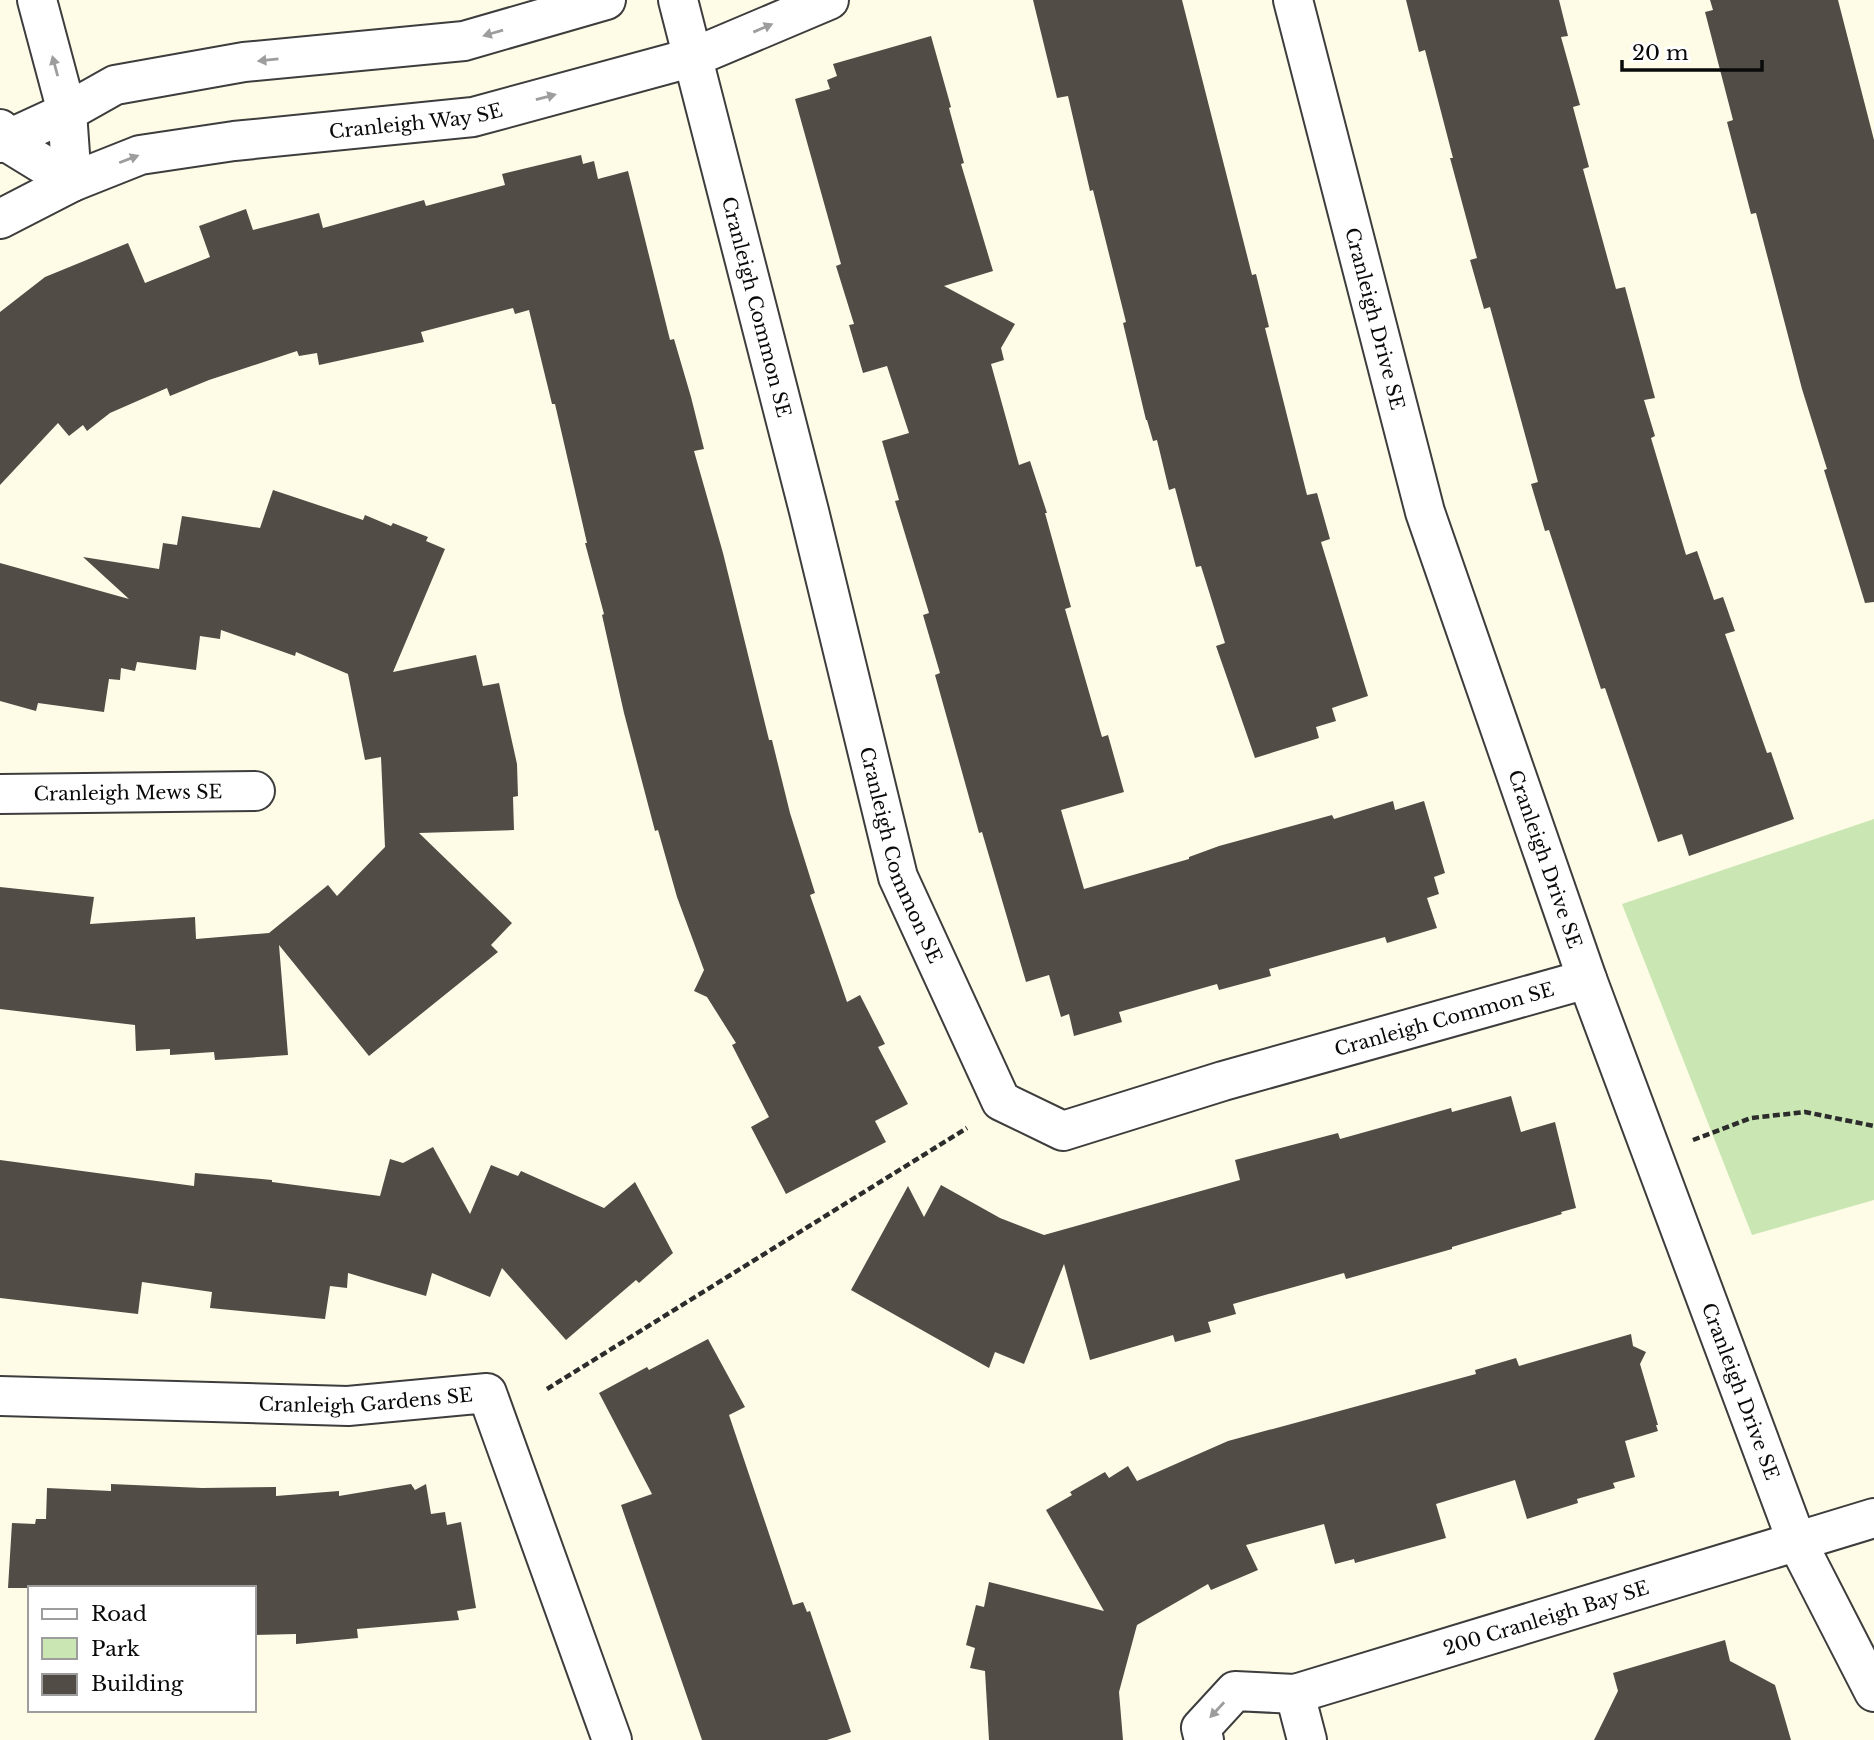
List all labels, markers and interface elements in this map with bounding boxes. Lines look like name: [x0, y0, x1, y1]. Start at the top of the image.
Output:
one-way arrow: [752, 23, 773, 34]
one-way arrow: [483, 28, 504, 38]
scale bar: [1622, 28, 1762, 72]
text: 20 m: [1632, 40, 1689, 66]
one-way arrow: [49, 55, 59, 76]
one-way arrow: [257, 55, 279, 66]
one-way arrow: [536, 92, 557, 102]
street label: Cranleigh Way SE: [328, 98, 505, 143]
one-way arrow: [118, 154, 139, 165]
street label: Cranleigh Common SE: [717, 194, 796, 420]
street label: Cranleigh Drive SE: [1341, 225, 1410, 412]
street label: Cranleigh Common SE: [855, 744, 947, 967]
street label: Cranleigh Drive SE: [1504, 767, 1587, 951]
street label: Cranleigh Mews SE: [34, 780, 222, 805]
street label: Cranleigh Common SE: [1332, 977, 1557, 1061]
street label: Cranleigh Drive SE: [1697, 1299, 1784, 1483]
street label: Cranleigh Gardens SE: [258, 1383, 474, 1418]
street label: 200 Cranleigh Bay SE: [1440, 1576, 1651, 1660]
legend: [28, 1586, 256, 1712]
text: Road: [91, 1601, 147, 1627]
text: Park: [91, 1636, 140, 1662]
text: Building: [91, 1671, 184, 1697]
one-way arrow: [1209, 1701, 1225, 1719]

